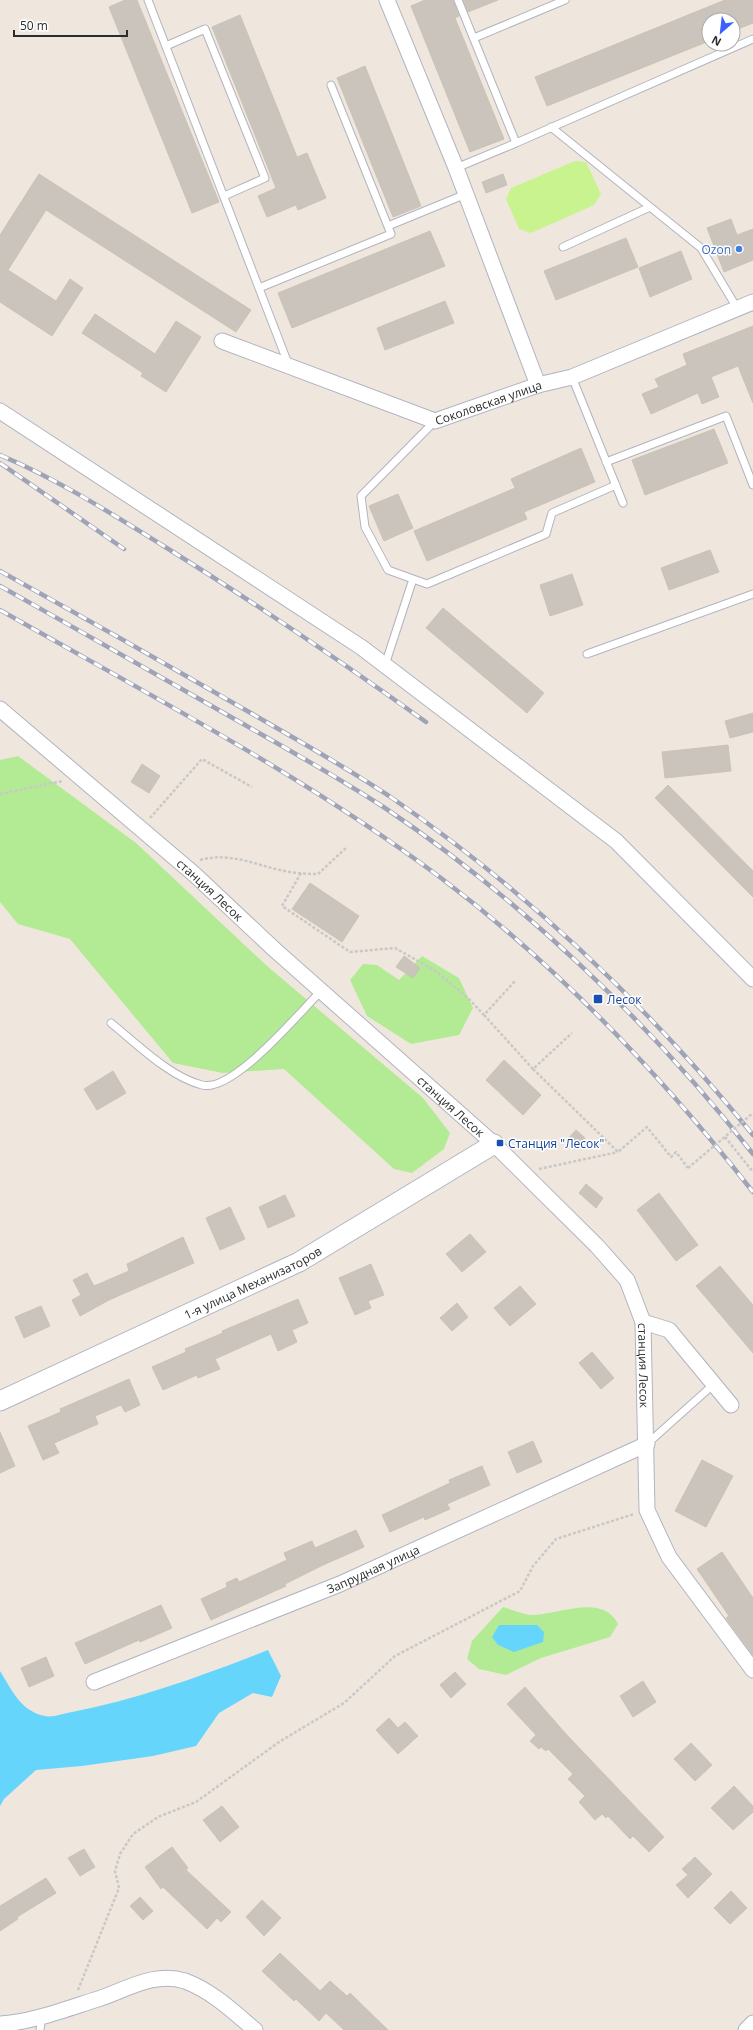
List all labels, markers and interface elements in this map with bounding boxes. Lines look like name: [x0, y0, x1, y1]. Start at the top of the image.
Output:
scale bar: [14, 12, 127, 38]
north arrow: [701, 12, 741, 52]
text: 50 m: [20, 17, 48, 34]
text: N: [709, 33, 724, 50]
place label: Ozon: [701, 241, 731, 258]
marker: Ozon: [734, 244, 744, 254]
street label: Соколовская улица: [432, 376, 543, 429]
street label: станция Лесок: [173, 854, 248, 925]
place label: Лесок: [607, 991, 642, 1008]
marker: Лесок: [592, 993, 604, 1005]
street label: станция Лесок: [414, 1071, 489, 1141]
place label: Станция "Лесок": [508, 1135, 604, 1152]
marker: Станция "Лесок": [495, 1138, 505, 1148]
street label: 1-я улица Механизаторов: [181, 1242, 325, 1323]
street label: станция Лесок: [635, 1323, 653, 1409]
street label: Запрудная улица: [324, 1540, 422, 1597]

